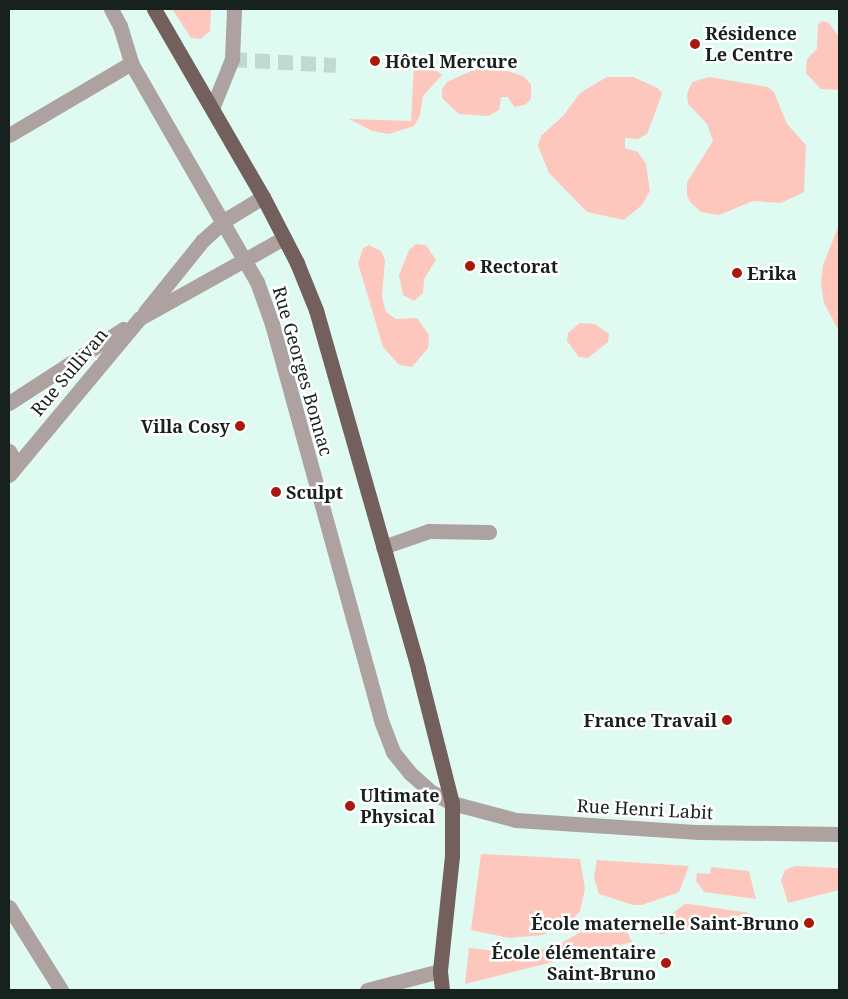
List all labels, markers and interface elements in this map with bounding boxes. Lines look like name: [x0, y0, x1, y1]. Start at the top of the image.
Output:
place label: Résidence Le Centre: [705, 23, 797, 66]
marker: Résidence Le Centre: [689, 38, 701, 50]
place label: Hôtel Mercure: [385, 50, 517, 72]
marker: Hôtel Mercure: [369, 55, 381, 67]
place label: Rectorat: [480, 255, 558, 277]
marker: Rectorat: [464, 260, 476, 272]
place label: Erika: [747, 262, 797, 284]
marker: Erika: [731, 267, 743, 279]
street label: Rue Georges Bonnac: [268, 284, 338, 458]
street label: Rue Sullivan: [26, 324, 112, 420]
place label: Villa Cosy: [141, 415, 230, 437]
marker: Villa Cosy: [234, 420, 246, 432]
place label: Sculpt: [286, 481, 343, 503]
marker: Sculpt: [270, 486, 282, 498]
place label: France Travail: [584, 709, 717, 731]
marker: France Travail: [721, 714, 733, 726]
place label: Ultimate Physical: [360, 785, 440, 828]
street label: Rue Henri Labit: [576, 795, 714, 823]
marker: Ultimate Physical: [344, 800, 356, 812]
place label: École maternelle Saint-Bruno: [531, 912, 799, 934]
marker: École maternelle Saint-Bruno: [803, 917, 815, 929]
place label: École élémentaire Saint-Bruno: [491, 942, 656, 984]
marker: École élémentaire Saint-Bruno: [660, 957, 672, 969]

